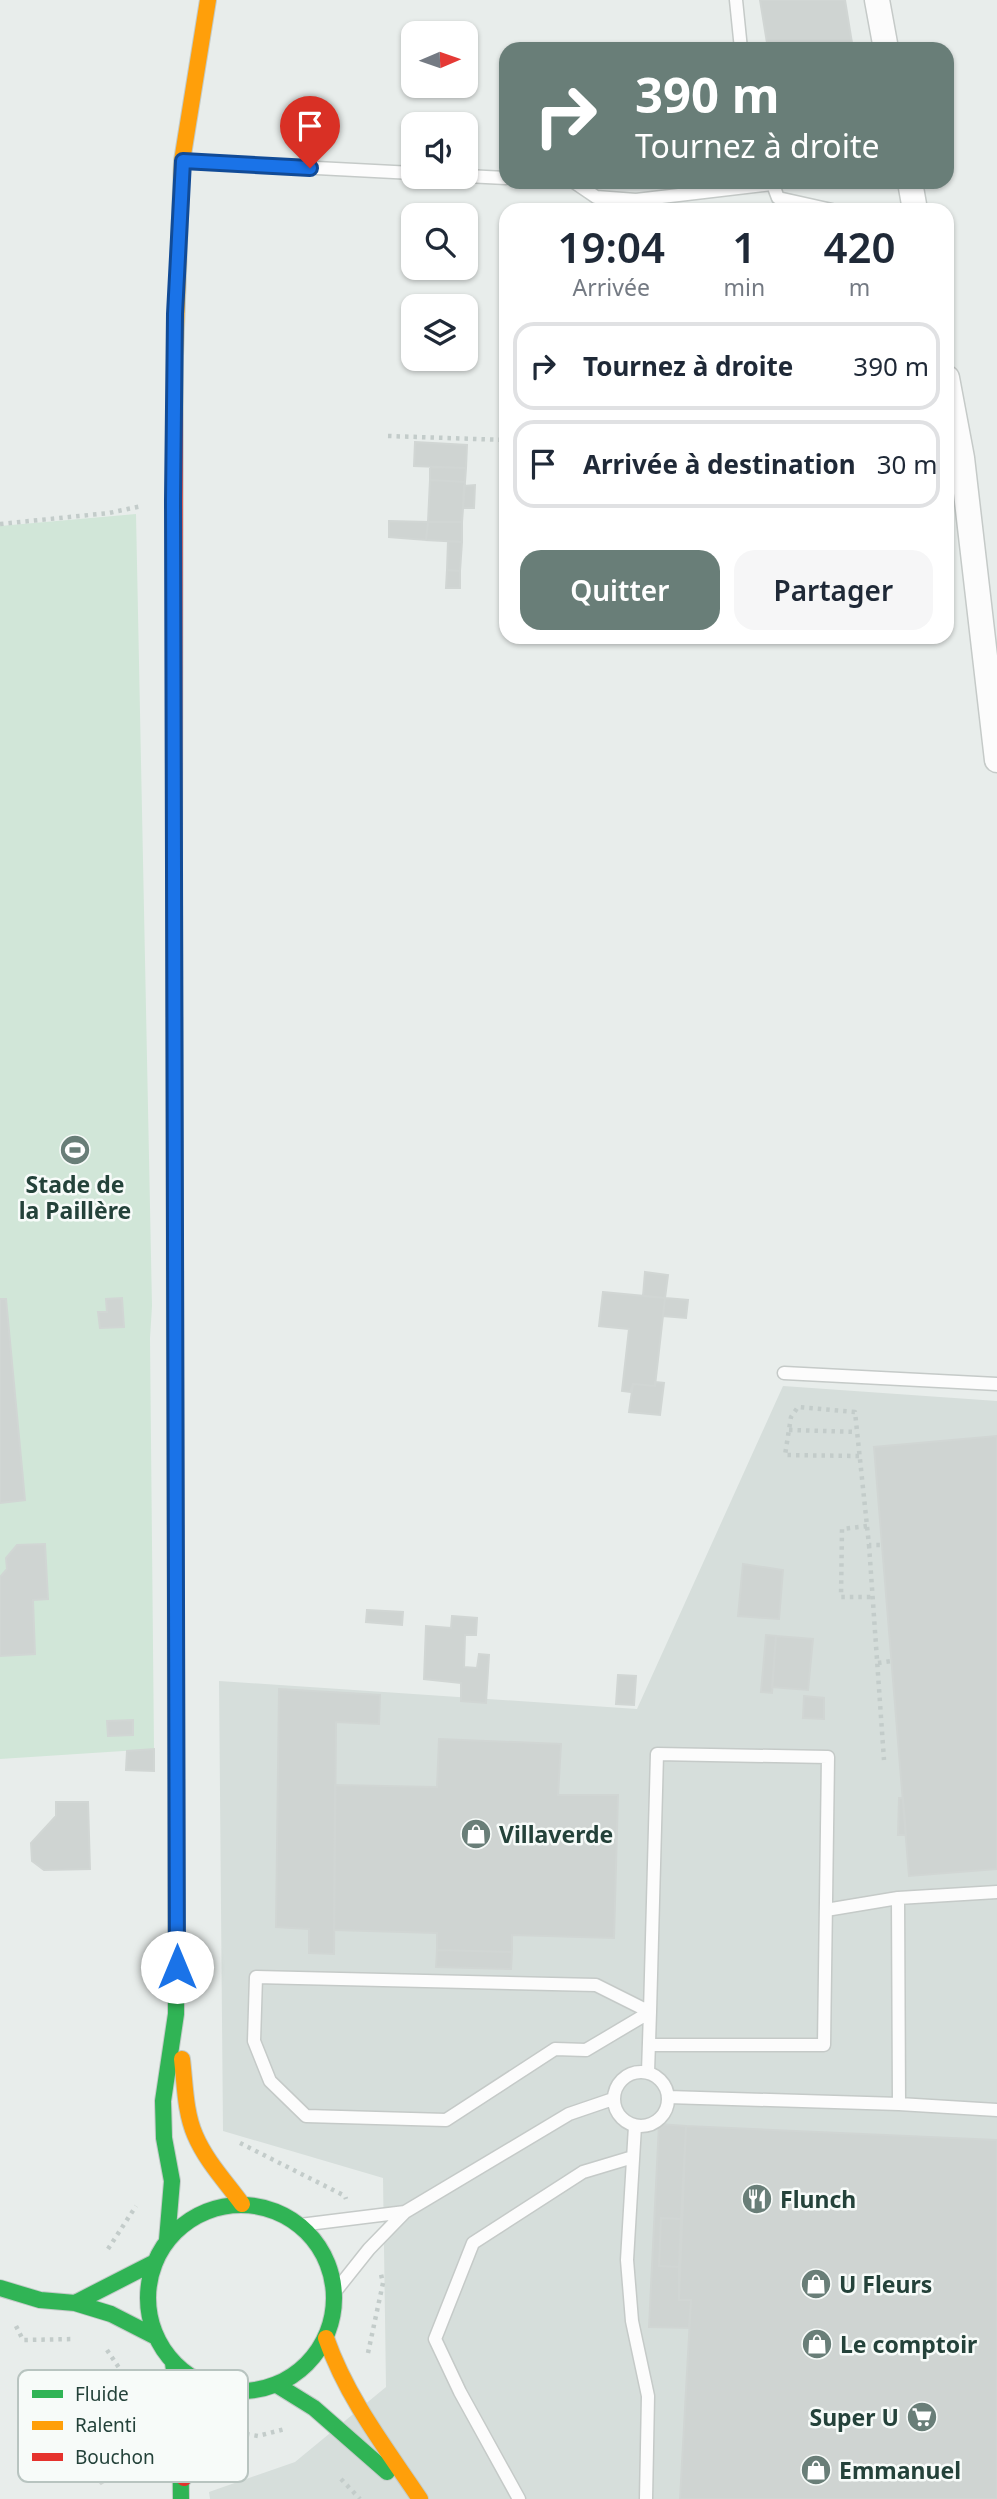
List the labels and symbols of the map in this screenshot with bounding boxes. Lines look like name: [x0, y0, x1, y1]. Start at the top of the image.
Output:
north arrow: [401, 21, 478, 98]
pin: [280, 96, 340, 168]
sports icon: Stade de la Paillère: [58, 1133, 92, 1167]
place label: Stade de la Paillère: [19, 1168, 131, 1226]
shop icon: Villaverde: [459, 1817, 493, 1851]
place label: Villaverde: [499, 1818, 613, 1850]
position arrow: [140, 1930, 214, 2004]
restaurant icon: Flunch: [740, 2182, 774, 2216]
place label: Flunch: [780, 2183, 856, 2215]
shop icon: U Fleurs: [799, 2267, 833, 2301]
place label: U Fleurs: [839, 2268, 932, 2300]
shop icon: Le comptoir: [800, 2327, 834, 2361]
place label: Le comptoir: [840, 2328, 977, 2360]
legend: [18, 2370, 248, 2482]
text: Fluide: [75, 2381, 129, 2407]
supermarket icon: Super U: [905, 2400, 939, 2434]
place label: Super U: [809, 2401, 899, 2433]
text: Ralenti: [75, 2412, 137, 2438]
text: Bouchon: [75, 2444, 155, 2470]
shop icon: Emmanuel: [799, 2453, 833, 2487]
place label: Emmanuel: [839, 2454, 961, 2486]

